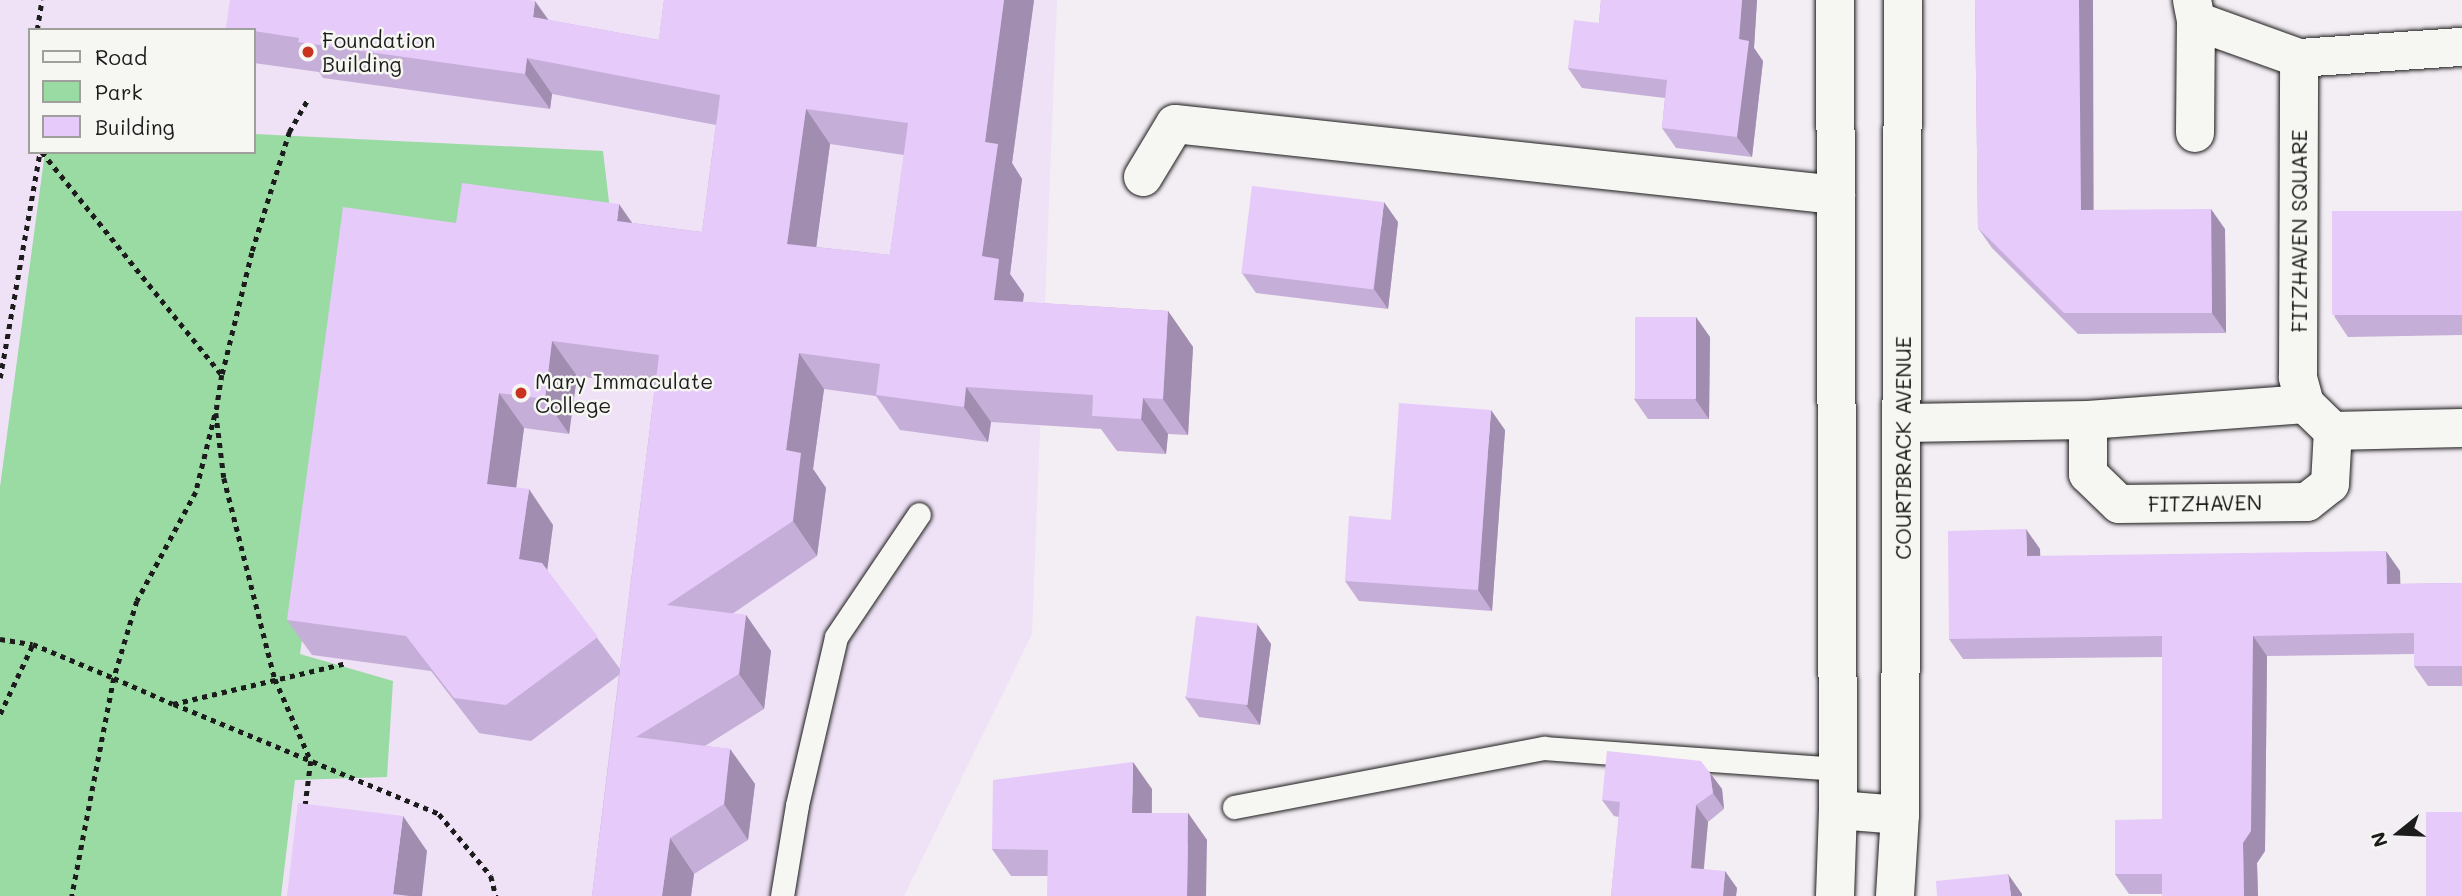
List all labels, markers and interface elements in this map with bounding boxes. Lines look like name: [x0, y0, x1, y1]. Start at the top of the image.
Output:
place label: Foundation Building: [322, 27, 435, 77]
legend: [28, 28, 256, 154]
text: Road: [95, 43, 147, 70]
marker: Foundation Building: [300, 44, 316, 60]
text: Park: [95, 78, 143, 105]
text: Building: [95, 113, 175, 140]
street label: FITZHAVEN SQUARE: [2286, 129, 2312, 333]
street label: COURTBRACK AVENUE: [1890, 336, 1916, 560]
place label: Mary Immaculate College: [535, 368, 713, 418]
marker: Mary Immaculate College: [513, 385, 529, 401]
street label: FITZHAVEN: [2148, 489, 2262, 517]
north arrow: [2364, 798, 2434, 868]
text: N: [2364, 829, 2393, 850]

